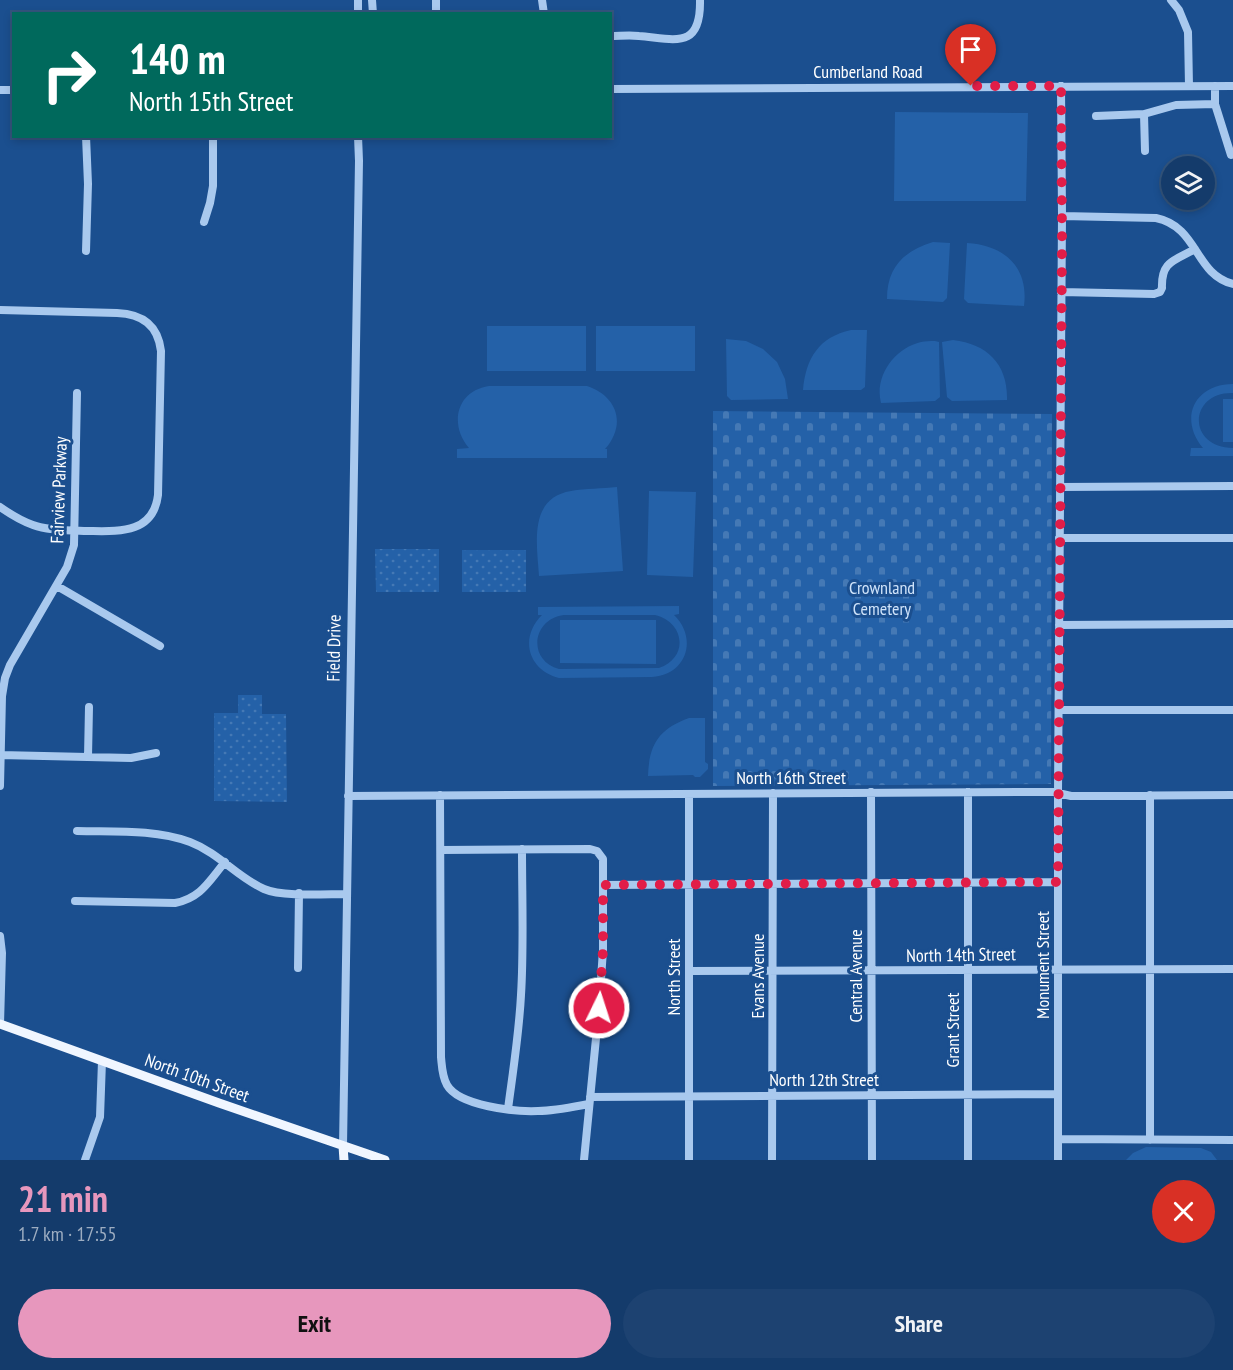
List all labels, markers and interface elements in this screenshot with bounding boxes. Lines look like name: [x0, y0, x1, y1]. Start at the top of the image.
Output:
pin: [945, 24, 996, 86]
text: 140 m: [129, 31, 226, 86]
icon: arrive: [954, 33, 987, 66]
icon: right: [30, 36, 108, 114]
street label: Cumberland Road: [813, 60, 923, 83]
text: North 15th Street: [129, 84, 293, 118]
map controls: [1161, 156, 1215, 210]
button: layers: [1161, 156, 1215, 210]
street label: Fairview Parkway: [45, 436, 72, 544]
park label: Crownland Cemetery: [849, 576, 915, 620]
street label: Field Drive: [321, 614, 346, 682]
street label: North 16th Street: [736, 766, 846, 789]
street label: Monument Street: [1031, 911, 1054, 1019]
street label: Central Avenue: [844, 929, 867, 1023]
street label: Evans Avenue: [746, 934, 769, 1018]
street label: North Street: [662, 939, 685, 1015]
street label: North 14th Street: [906, 942, 1016, 967]
position arrow: [567, 976, 631, 1040]
street label: Grant Street: [941, 992, 964, 1067]
street label: North 10th Street: [142, 1048, 253, 1107]
street label: North 12th Street: [769, 1068, 879, 1091]
text: 21 min: [18, 1175, 108, 1222]
button: close: [1152, 1180, 1215, 1243]
text: 1.7 km · 17:55: [18, 1221, 117, 1247]
button: Exit: [18, 1289, 611, 1358]
button: Share: [623, 1289, 1215, 1358]

